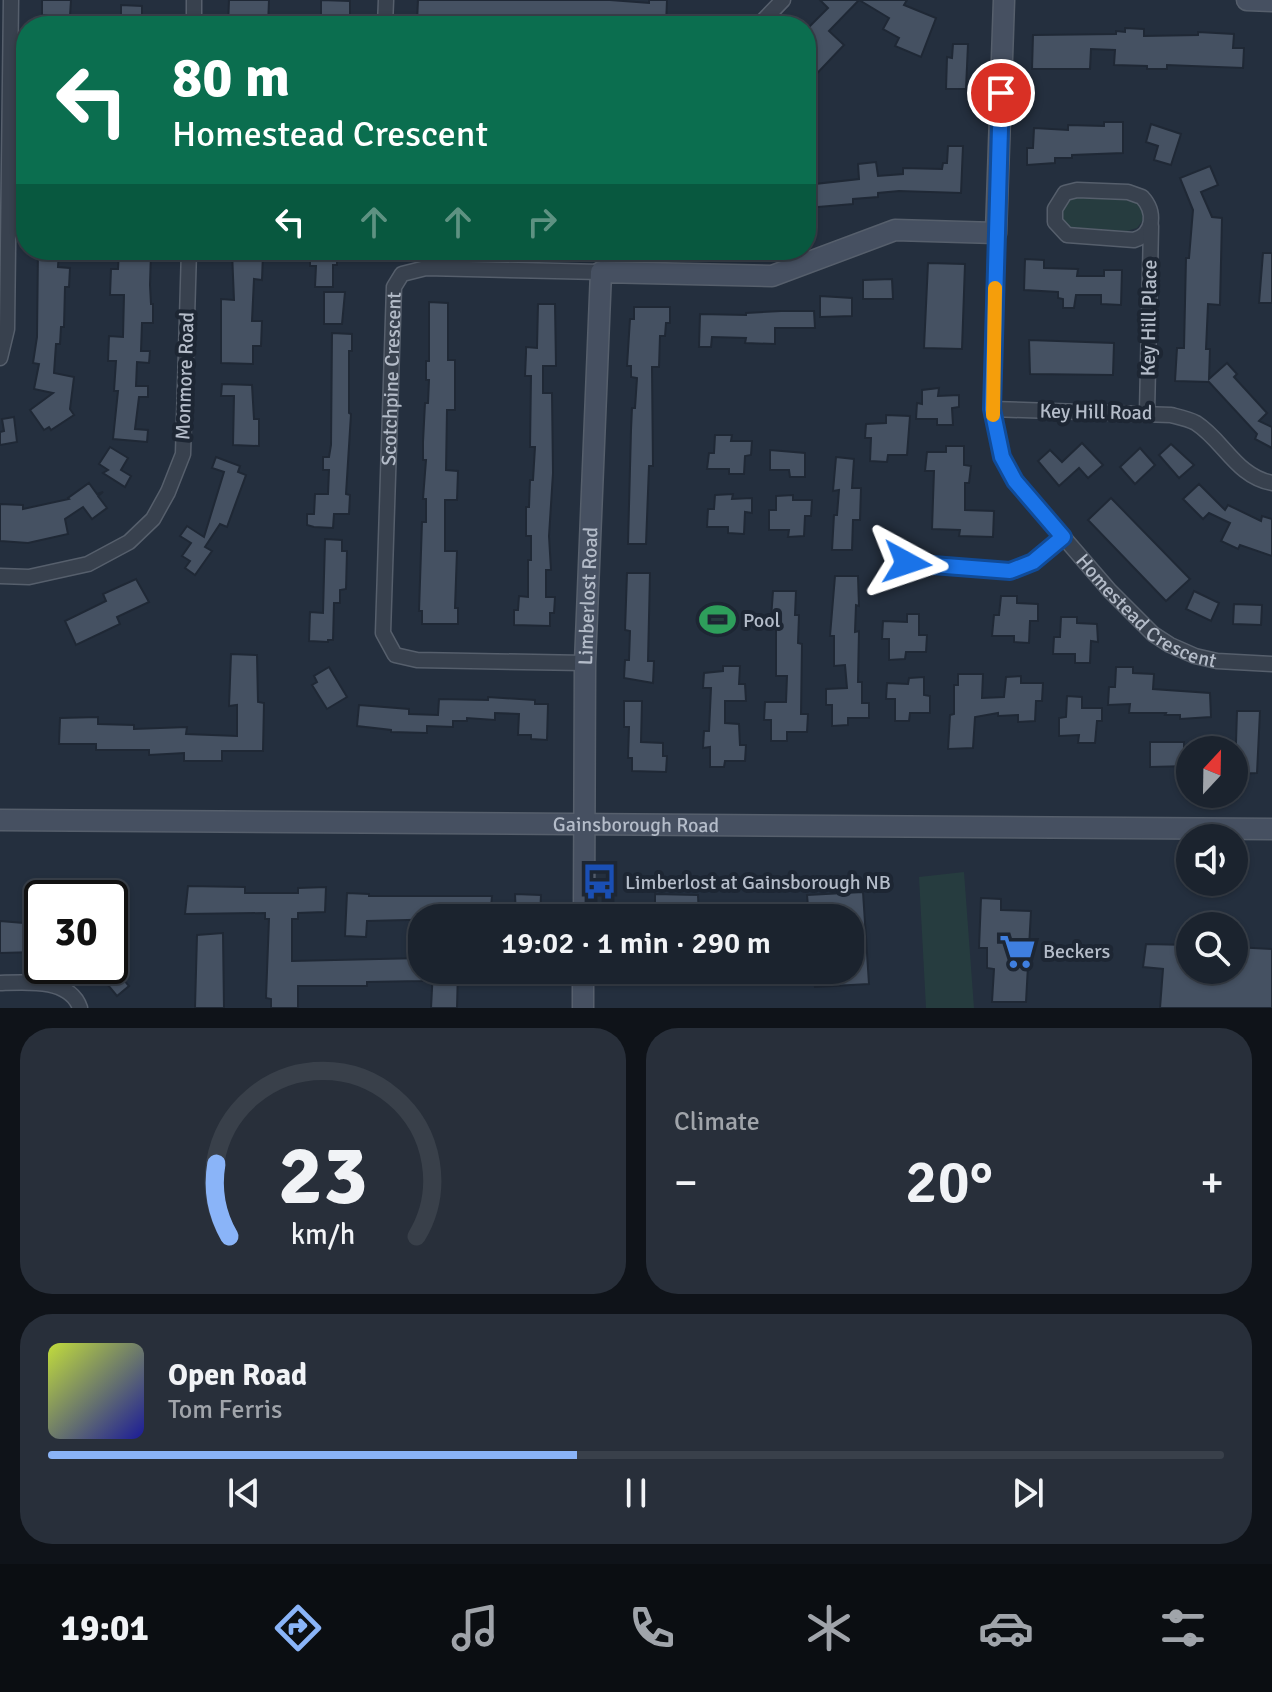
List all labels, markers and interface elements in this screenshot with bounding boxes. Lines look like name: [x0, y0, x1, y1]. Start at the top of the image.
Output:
text: 80 m: [172, 43, 290, 112]
icon: left: [40, 48, 144, 152]
pin: [967, 59, 1035, 127]
icon: arrive: [979, 71, 1023, 115]
text: Homestead Crescent: [172, 112, 488, 157]
icon: left: [268, 200, 312, 244]
icon: ahead: [352, 200, 396, 244]
icon: ahead: [436, 200, 480, 244]
icon: right: [520, 200, 564, 244]
street label: Key Hill Place: [1135, 260, 1163, 376]
street label: Scotchpine Crescent: [376, 291, 406, 466]
street label: Monmore Road: [170, 312, 200, 440]
street label: Key Hill Road: [1039, 399, 1153, 425]
position arrow: [865, 521, 949, 605]
street label: Limberlost Road: [572, 526, 603, 666]
street label: Homestead Crescent: [1071, 548, 1219, 673]
sports icon: Pool: [698, 601, 736, 639]
place label: Pool: [743, 608, 781, 633]
north arrow: [1176, 736, 1248, 808]
map controls: [1176, 736, 1248, 984]
street label: Gainsborough Road: [553, 811, 719, 838]
button: sound: [1176, 824, 1248, 896]
bus stop icon: Limberlost at Gainsborough NB: [580, 863, 618, 901]
place label: Limberlost at Gainsborough NB: [625, 870, 891, 895]
speed limit sign: 30: [24, 880, 128, 984]
button: search: [1176, 912, 1248, 984]
text: 19:02 · 1 min · 290 m: [501, 925, 771, 962]
supermarket icon: Beckers: [998, 932, 1036, 970]
place label: Beckers: [1043, 939, 1111, 964]
text: Climate: [674, 1106, 760, 1138]
text: 23: [278, 1125, 368, 1227]
text: 20°: [905, 1146, 993, 1220]
text: −: [674, 1156, 698, 1210]
text: +: [1200, 1156, 1224, 1210]
text: km/h: [291, 1217, 355, 1252]
text: Open Road: [168, 1357, 307, 1394]
text: Tom Ferris: [168, 1394, 282, 1426]
icon: previous: [222, 1471, 266, 1515]
icon: pause: [614, 1471, 658, 1515]
icon: next: [1006, 1471, 1050, 1515]
icon: directions: [270, 1600, 326, 1656]
icon: music: [447, 1600, 503, 1656]
icon: phone: [624, 1600, 680, 1656]
icon: climate: [801, 1600, 857, 1656]
icon: car: [978, 1600, 1034, 1656]
icon: filters: [1155, 1600, 1211, 1656]
text: 19:01: [61, 1606, 149, 1651]

